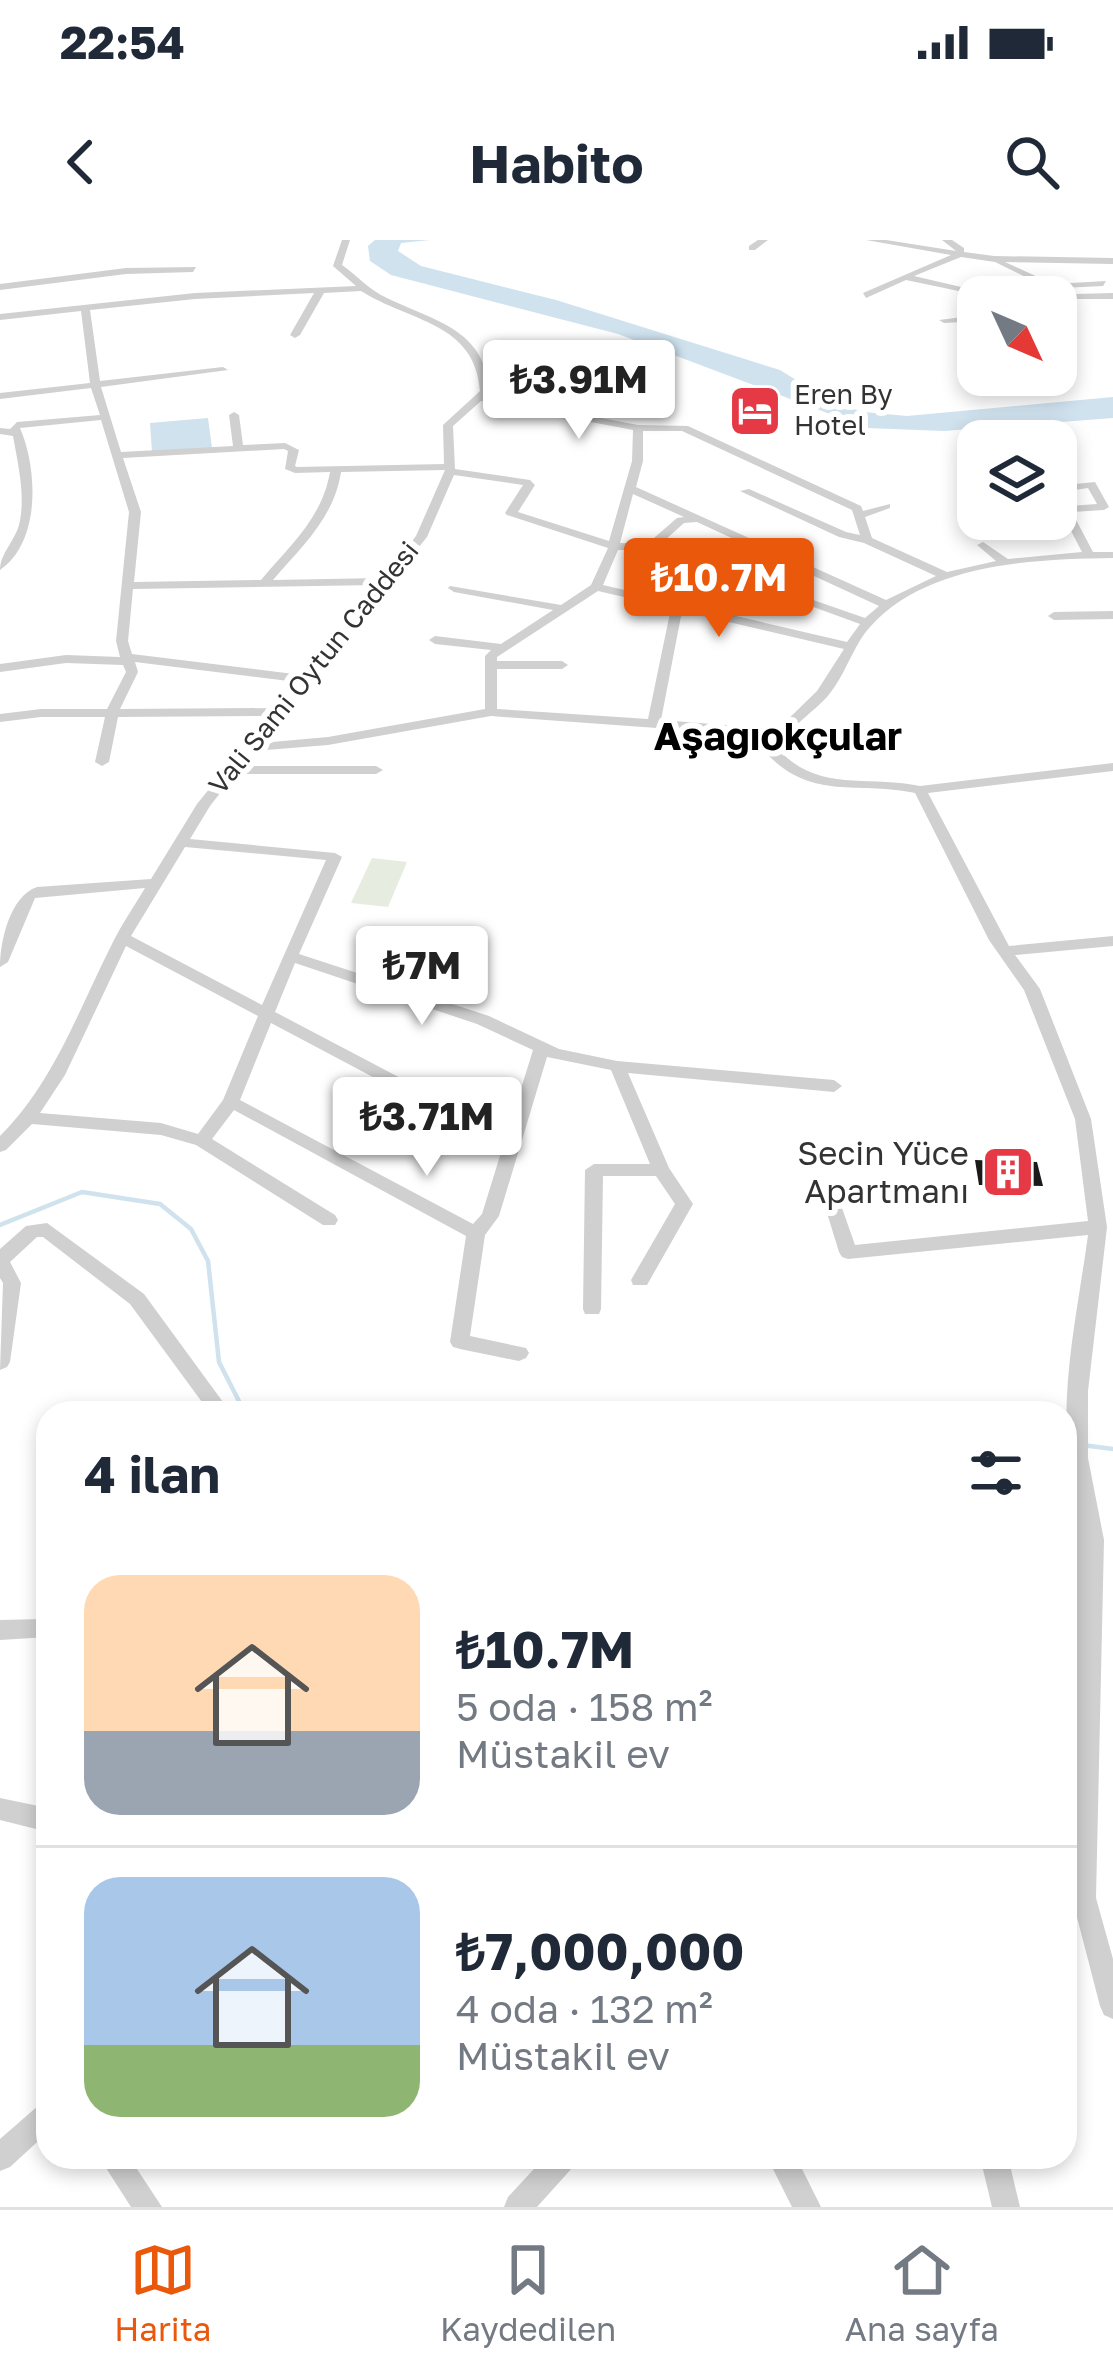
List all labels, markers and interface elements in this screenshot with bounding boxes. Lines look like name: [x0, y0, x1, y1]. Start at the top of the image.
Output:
text: 22:54: [60, 15, 185, 69]
icon: back: [48, 129, 114, 195]
icon: search: [999, 129, 1065, 195]
text: Habito: [469, 130, 644, 195]
north arrow: [957, 276, 1077, 396]
map controls: [957, 276, 1077, 540]
pin: ₺3.91M: [481, 340, 677, 442]
text: ₺3.91M: [510, 355, 648, 402]
place label: Eren By Hotel: [794, 378, 893, 441]
hotel icon: Eren By Hotel: [727, 383, 783, 439]
button: layers: [957, 420, 1077, 540]
street label: Vali Sami Oytun Caddesi: [202, 535, 425, 800]
pin: ₺10.7M: [621, 538, 817, 640]
text: ₺10.7M: [651, 553, 787, 600]
district label: Aşağıokçular: [654, 712, 902, 759]
pin: ₺7M: [364, 926, 480, 1028]
text: ₺7M: [383, 941, 461, 988]
pin: ₺3.71M: [329, 1077, 525, 1179]
text: ₺3.71M: [360, 1092, 494, 1139]
place label: Secin Yüce Apartmanı: [797, 1133, 969, 1210]
building icon: Secin Yüce Apartmanı: [980, 1144, 1036, 1200]
icon: filters: [963, 1440, 1029, 1506]
text: 4 ilan: [84, 1443, 220, 1504]
text: ₺10.7M: [456, 1618, 634, 1679]
icon: home: [180, 1623, 324, 1767]
text: 5 oda · 158 m²: [456, 1683, 713, 1730]
text: Müstakil ev: [456, 1730, 670, 1777]
text: ₺7,000,000: [456, 1920, 745, 1981]
icon: home: [180, 1925, 324, 2069]
text: 4 oda · 132 m²: [456, 1985, 713, 2032]
text: Müstakil ev: [456, 2032, 670, 2079]
tab: Harita: [114, 2237, 212, 2348]
tab: Kaydedilen: [440, 2237, 616, 2348]
tab: Ana sayfa: [845, 2237, 999, 2348]

